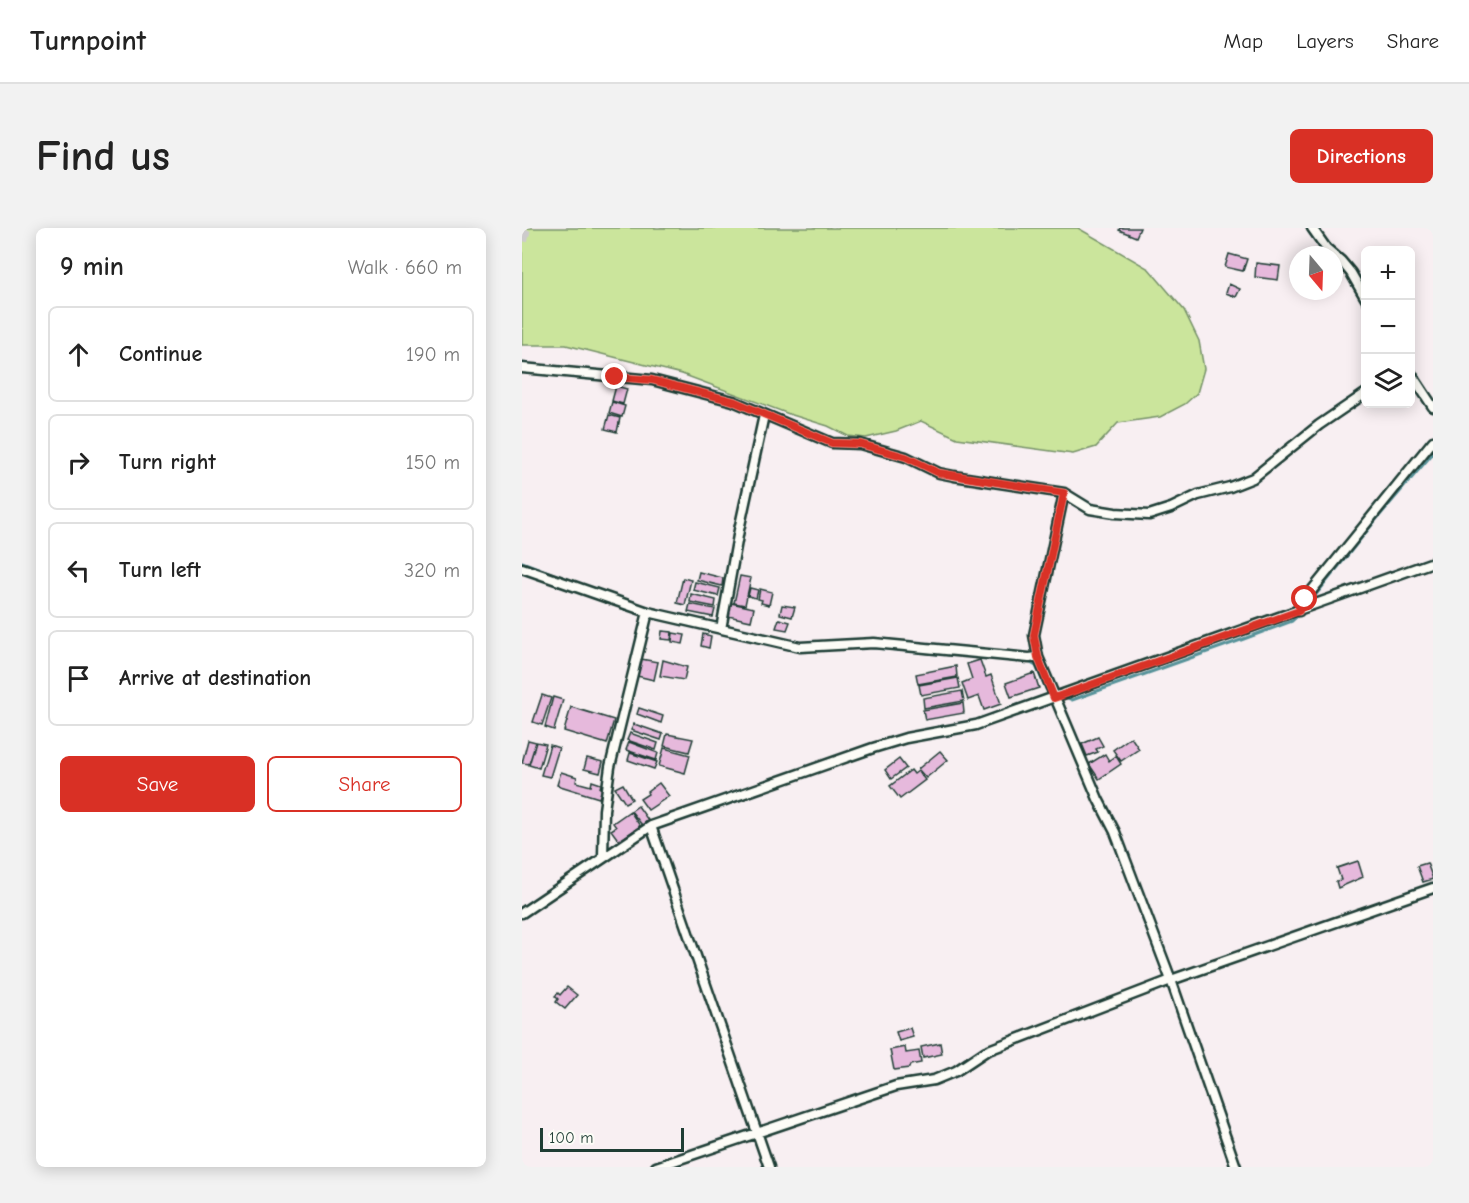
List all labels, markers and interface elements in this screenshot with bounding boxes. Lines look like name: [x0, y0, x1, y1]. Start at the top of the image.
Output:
text: Turnpoint: [30, 25, 146, 57]
text: Map: [1224, 29, 1263, 53]
text: Layers: [1296, 29, 1354, 53]
text: Share: [1387, 29, 1439, 53]
button: Directions: [1290, 129, 1433, 183]
text: Find us: [36, 132, 170, 181]
north arrow: [1289, 246, 1343, 300]
map controls: [1361, 246, 1415, 408]
button: +: [1361, 246, 1415, 300]
text: 9 min: [60, 252, 124, 282]
text: Walk · 660 m: [348, 256, 462, 279]
button: −: [1361, 300, 1415, 354]
icon: ahead: [62, 338, 95, 371]
text: Continue: [119, 341, 202, 367]
text: 190 m: [406, 343, 460, 366]
button: layers: [1361, 354, 1415, 408]
route end: [601, 363, 627, 389]
icon: right: [62, 446, 95, 479]
text: Turn right: [119, 449, 216, 475]
text: 150 m: [406, 451, 460, 474]
icon: left: [62, 554, 95, 587]
text: Turn left: [119, 557, 201, 583]
text: 320 m: [404, 559, 460, 582]
route start: [1291, 585, 1317, 611]
icon: arrive: [62, 662, 95, 695]
text: Arrive at destination: [119, 665, 311, 691]
button: Save: [60, 756, 255, 812]
button: Share: [267, 756, 462, 812]
scale bar: [540, 1125, 684, 1152]
text: 100 m: [549, 1129, 593, 1147]

